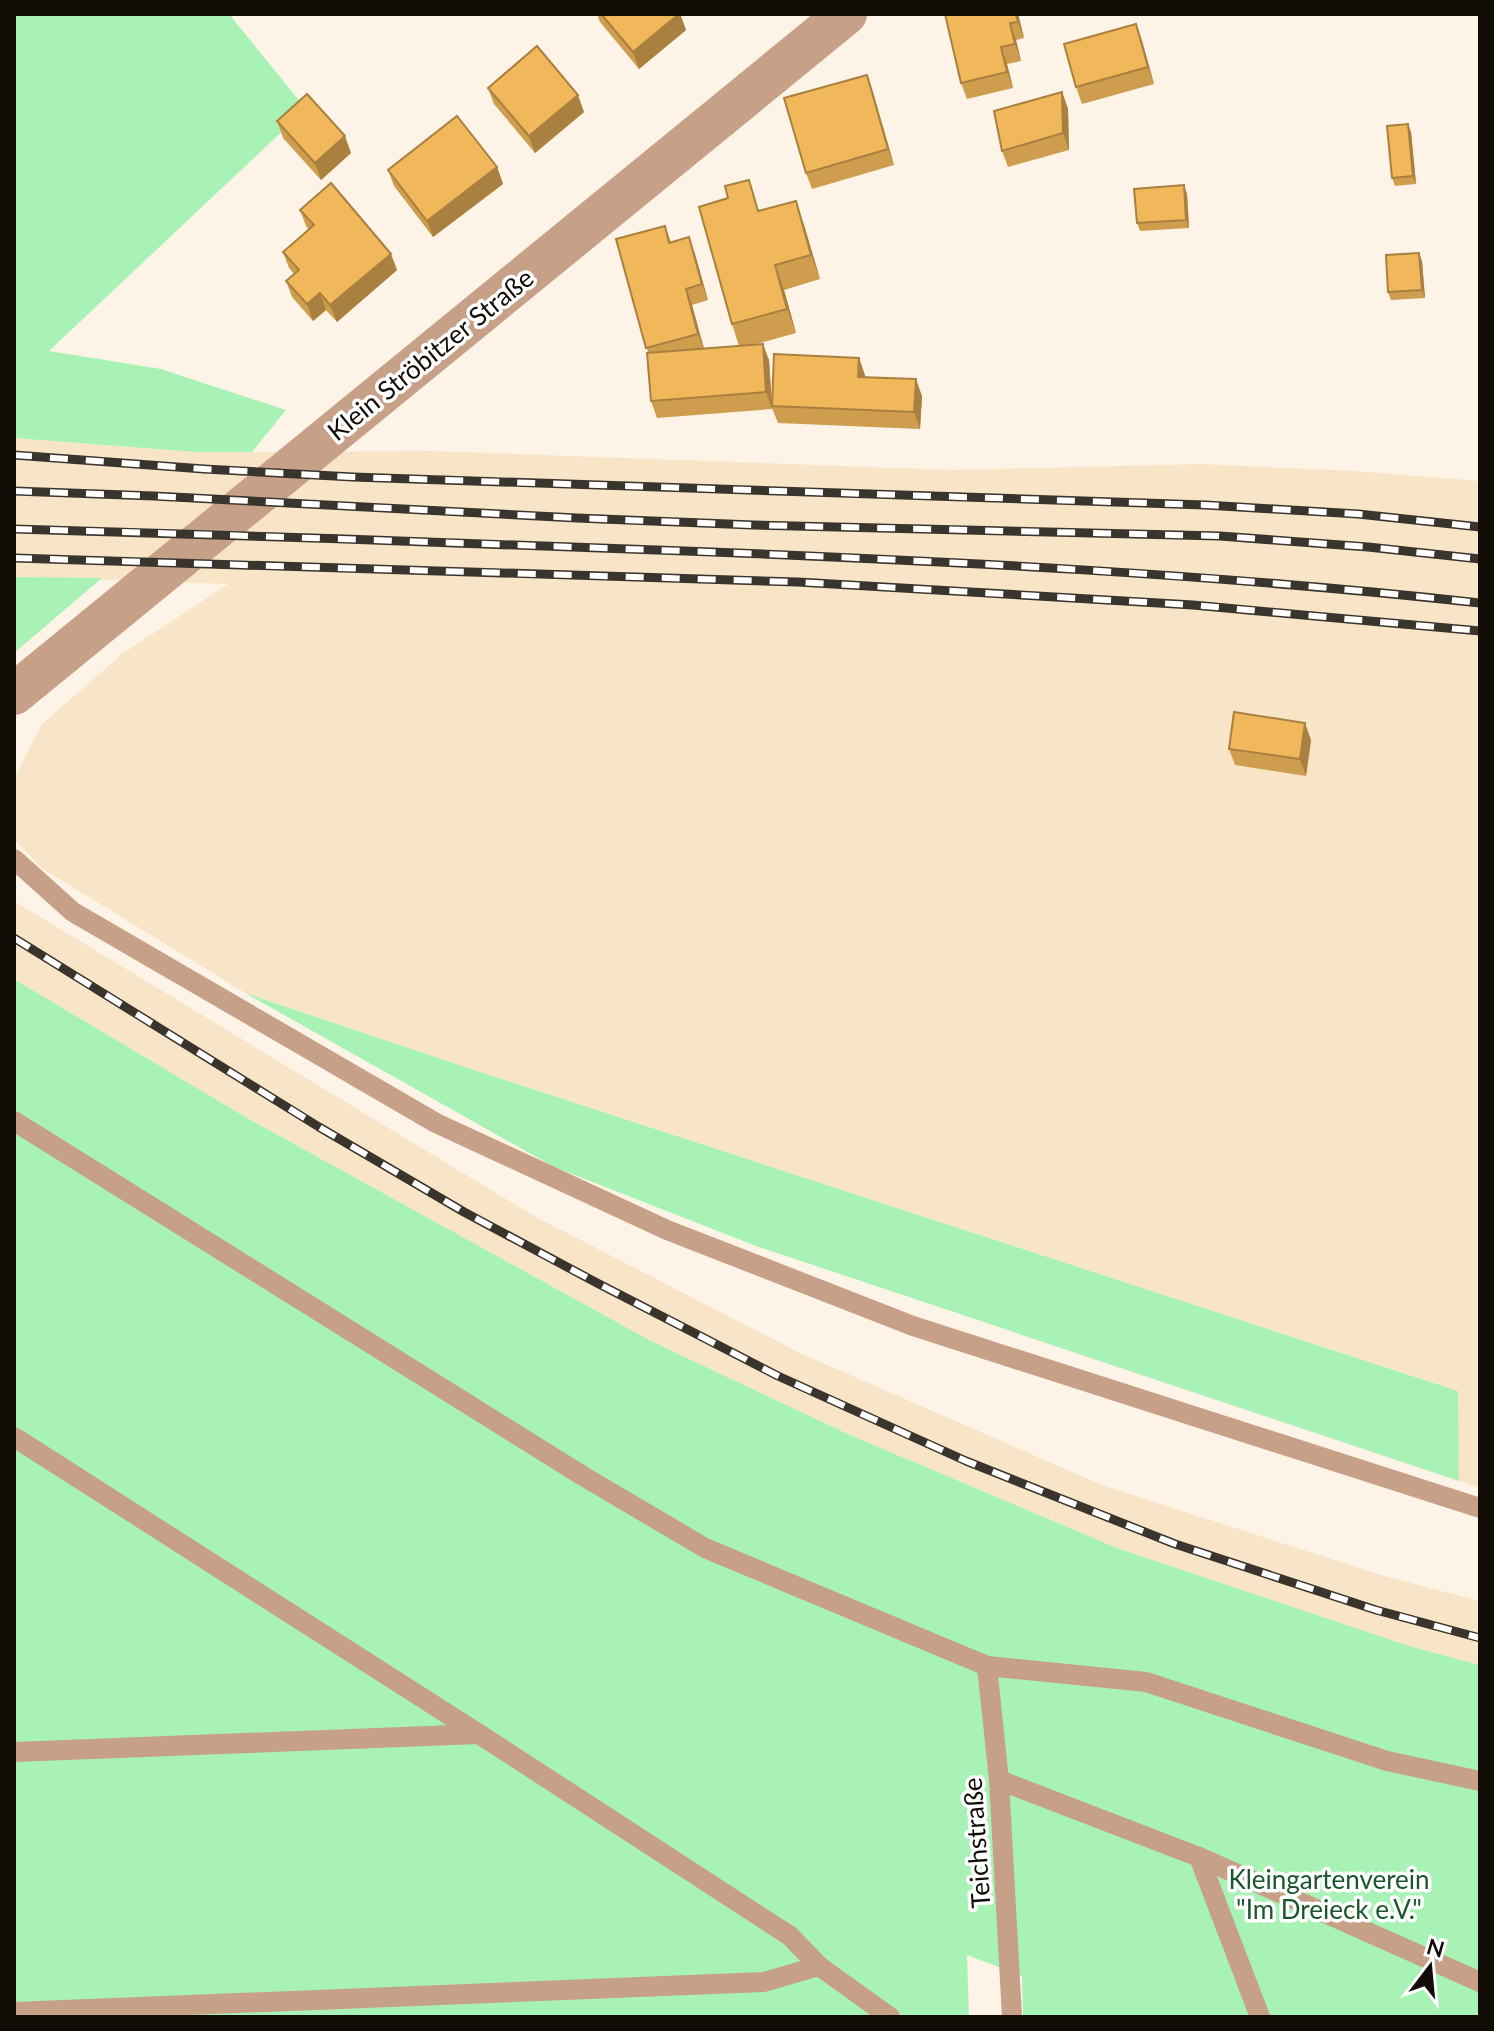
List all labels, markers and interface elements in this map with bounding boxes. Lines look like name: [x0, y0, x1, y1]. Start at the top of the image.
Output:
street label: Klein Ströbitzer Straße: [321, 261, 539, 447]
street label: Teichstraße: [955, 1777, 997, 1909]
park label: Kleingartenverein "Im Dreieck e.V.": [1228, 1863, 1430, 1925]
north arrow: [1390, 1927, 1470, 2007]
text: N: [1424, 1932, 1448, 1963]

